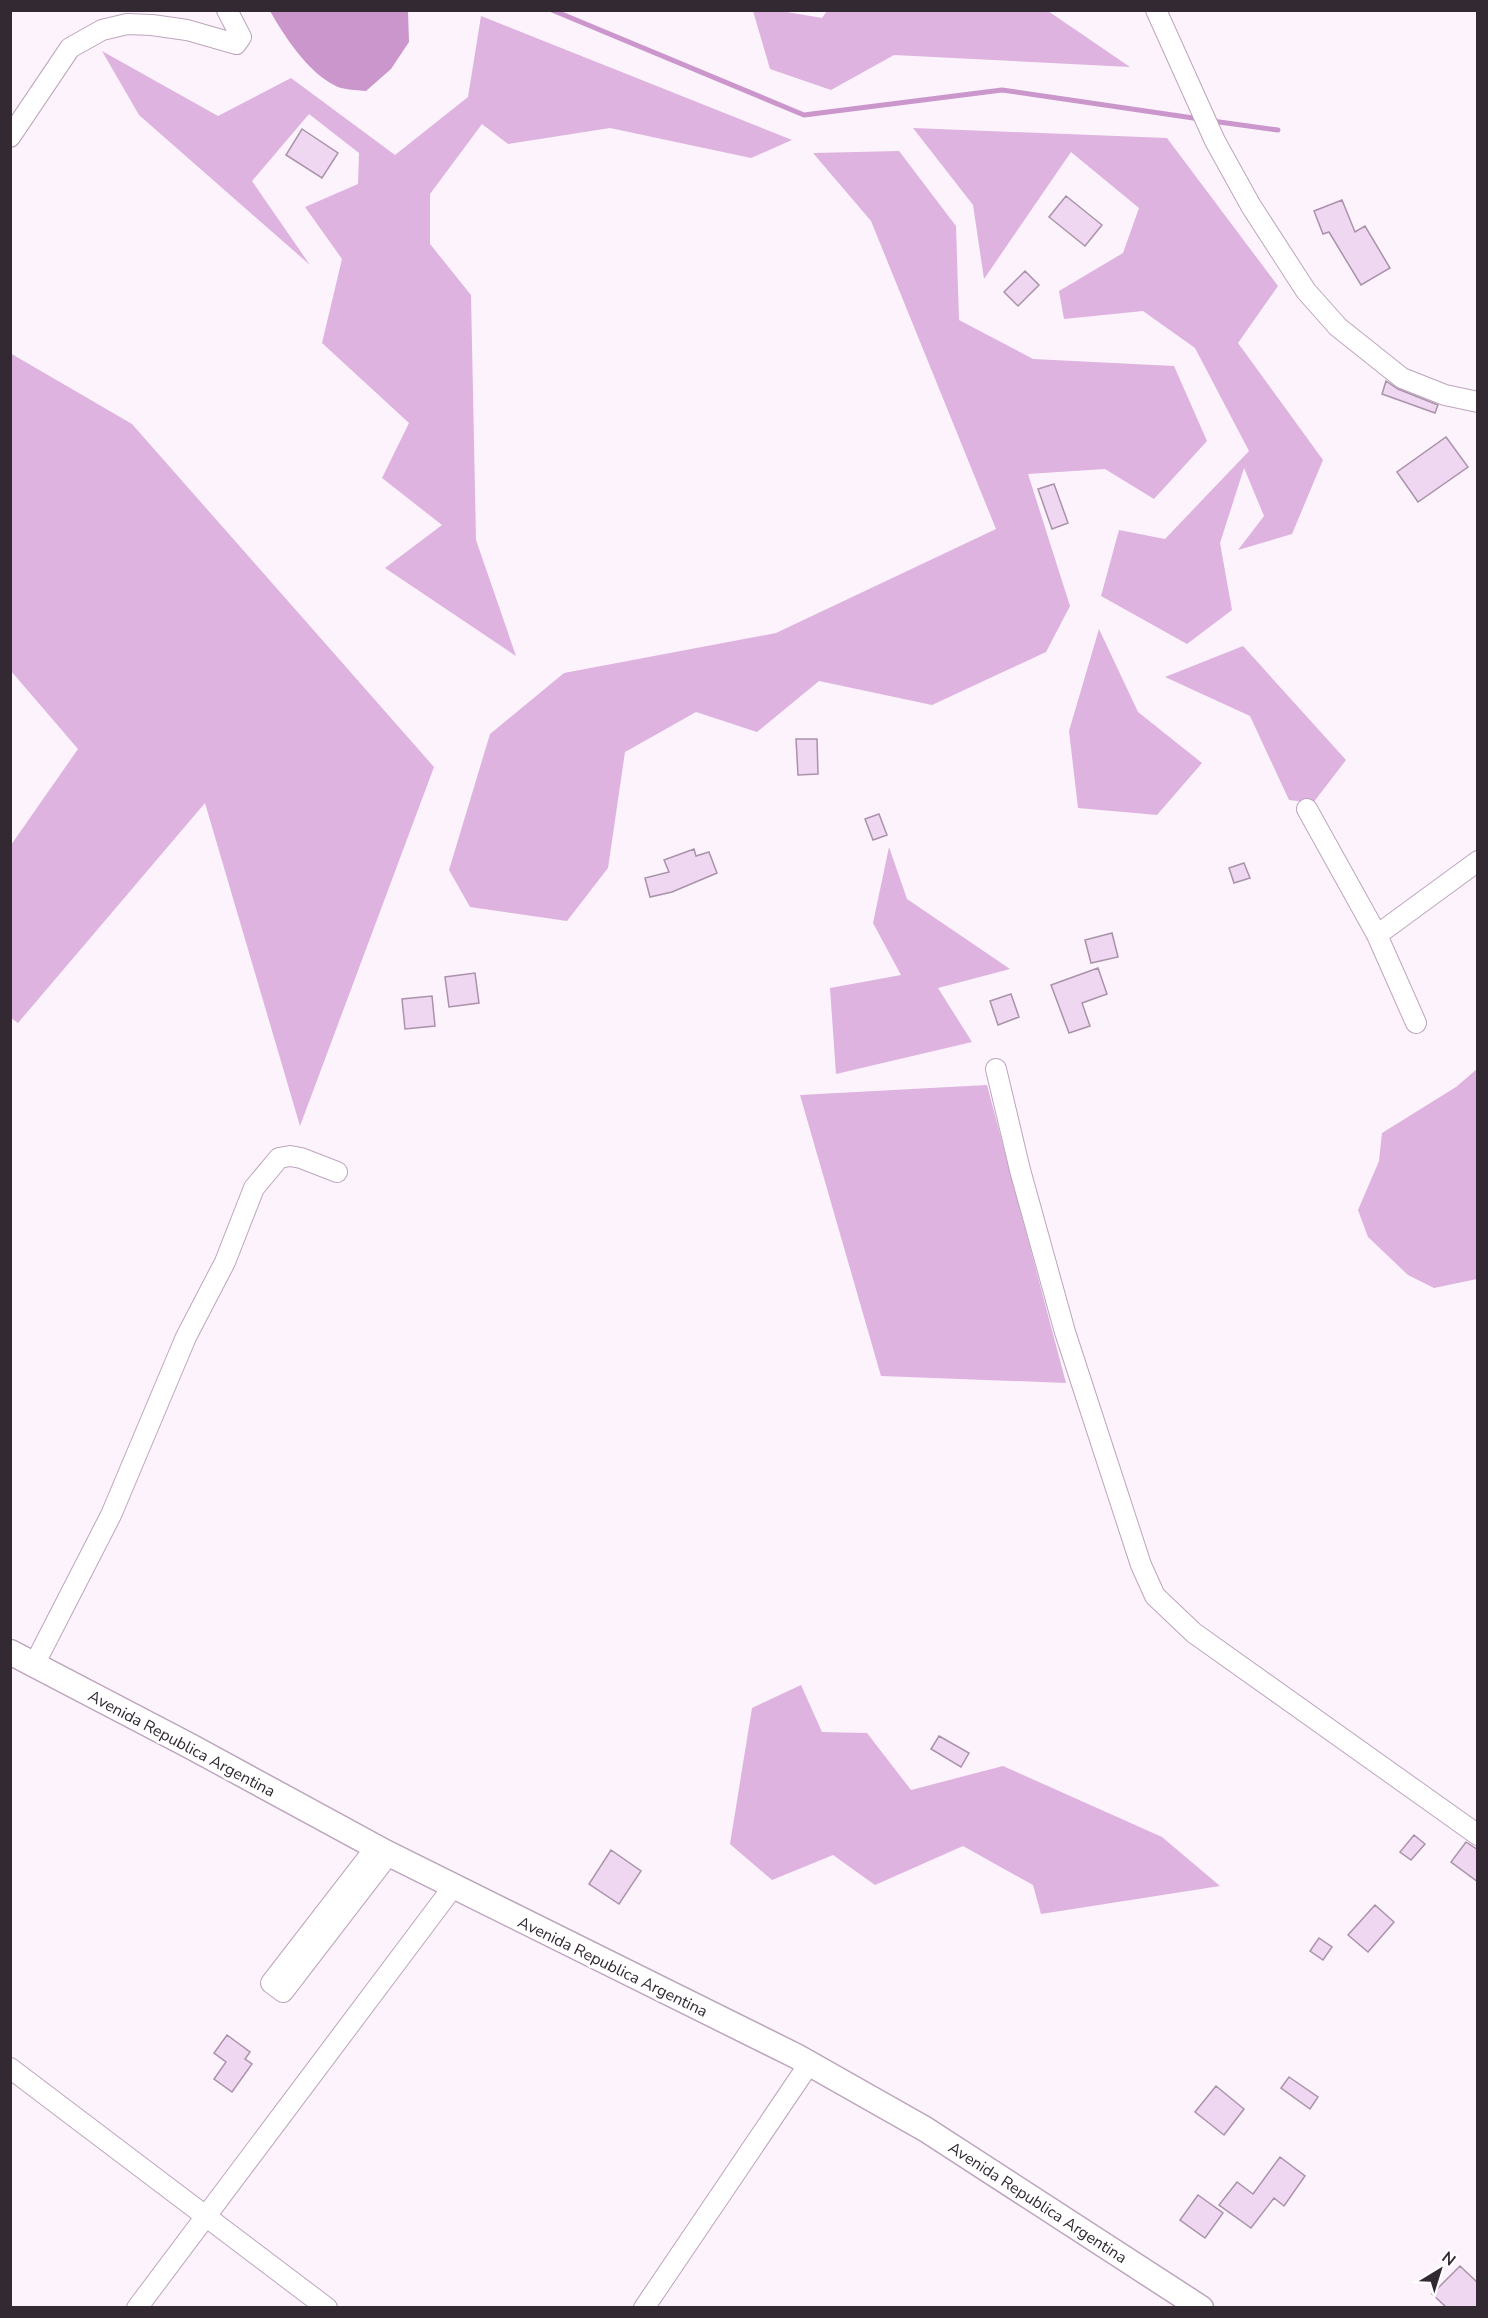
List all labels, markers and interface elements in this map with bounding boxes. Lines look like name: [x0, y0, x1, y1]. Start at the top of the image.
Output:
street label: Avenida Republica Argentina: [84, 1685, 279, 1803]
street label: Avenida Republica Argentina: [514, 1911, 711, 2023]
street label: Avenida Republica Argentina: [944, 2137, 1131, 2269]
north arrow: [1410, 2240, 1470, 2300]
text: N: [1437, 2247, 1460, 2271]

